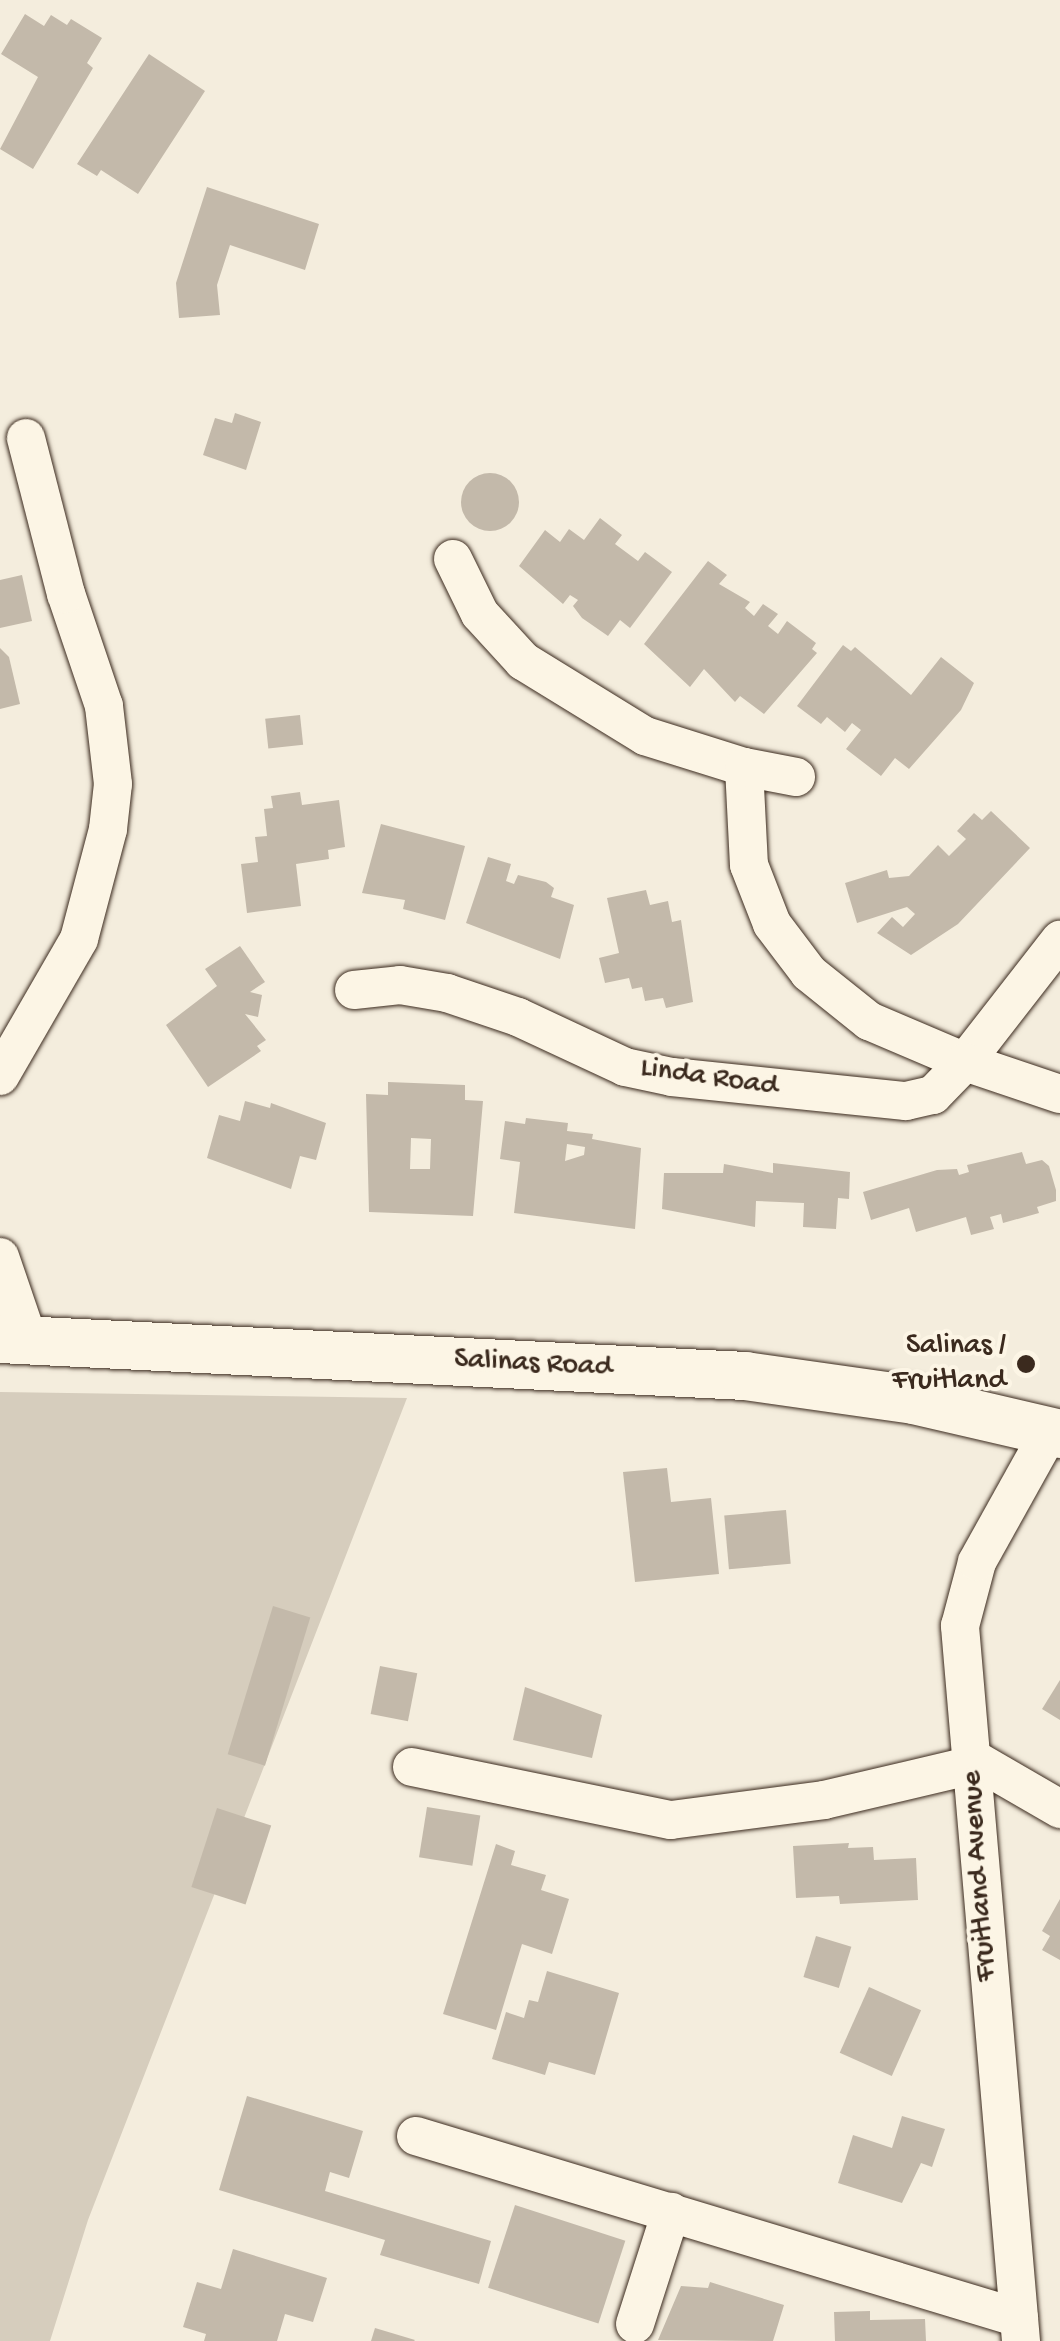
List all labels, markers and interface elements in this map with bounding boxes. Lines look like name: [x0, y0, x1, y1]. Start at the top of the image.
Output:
street label: Linda Road: [638, 1052, 780, 1106]
place label: Salinas / Fruitland: [892, 1329, 1006, 1400]
street label: Salinas Road: [453, 1343, 613, 1387]
marker: Salinas / Fruitland: [1015, 1353, 1037, 1375]
street label: Fruitland Avenue: [956, 1769, 1006, 1983]

